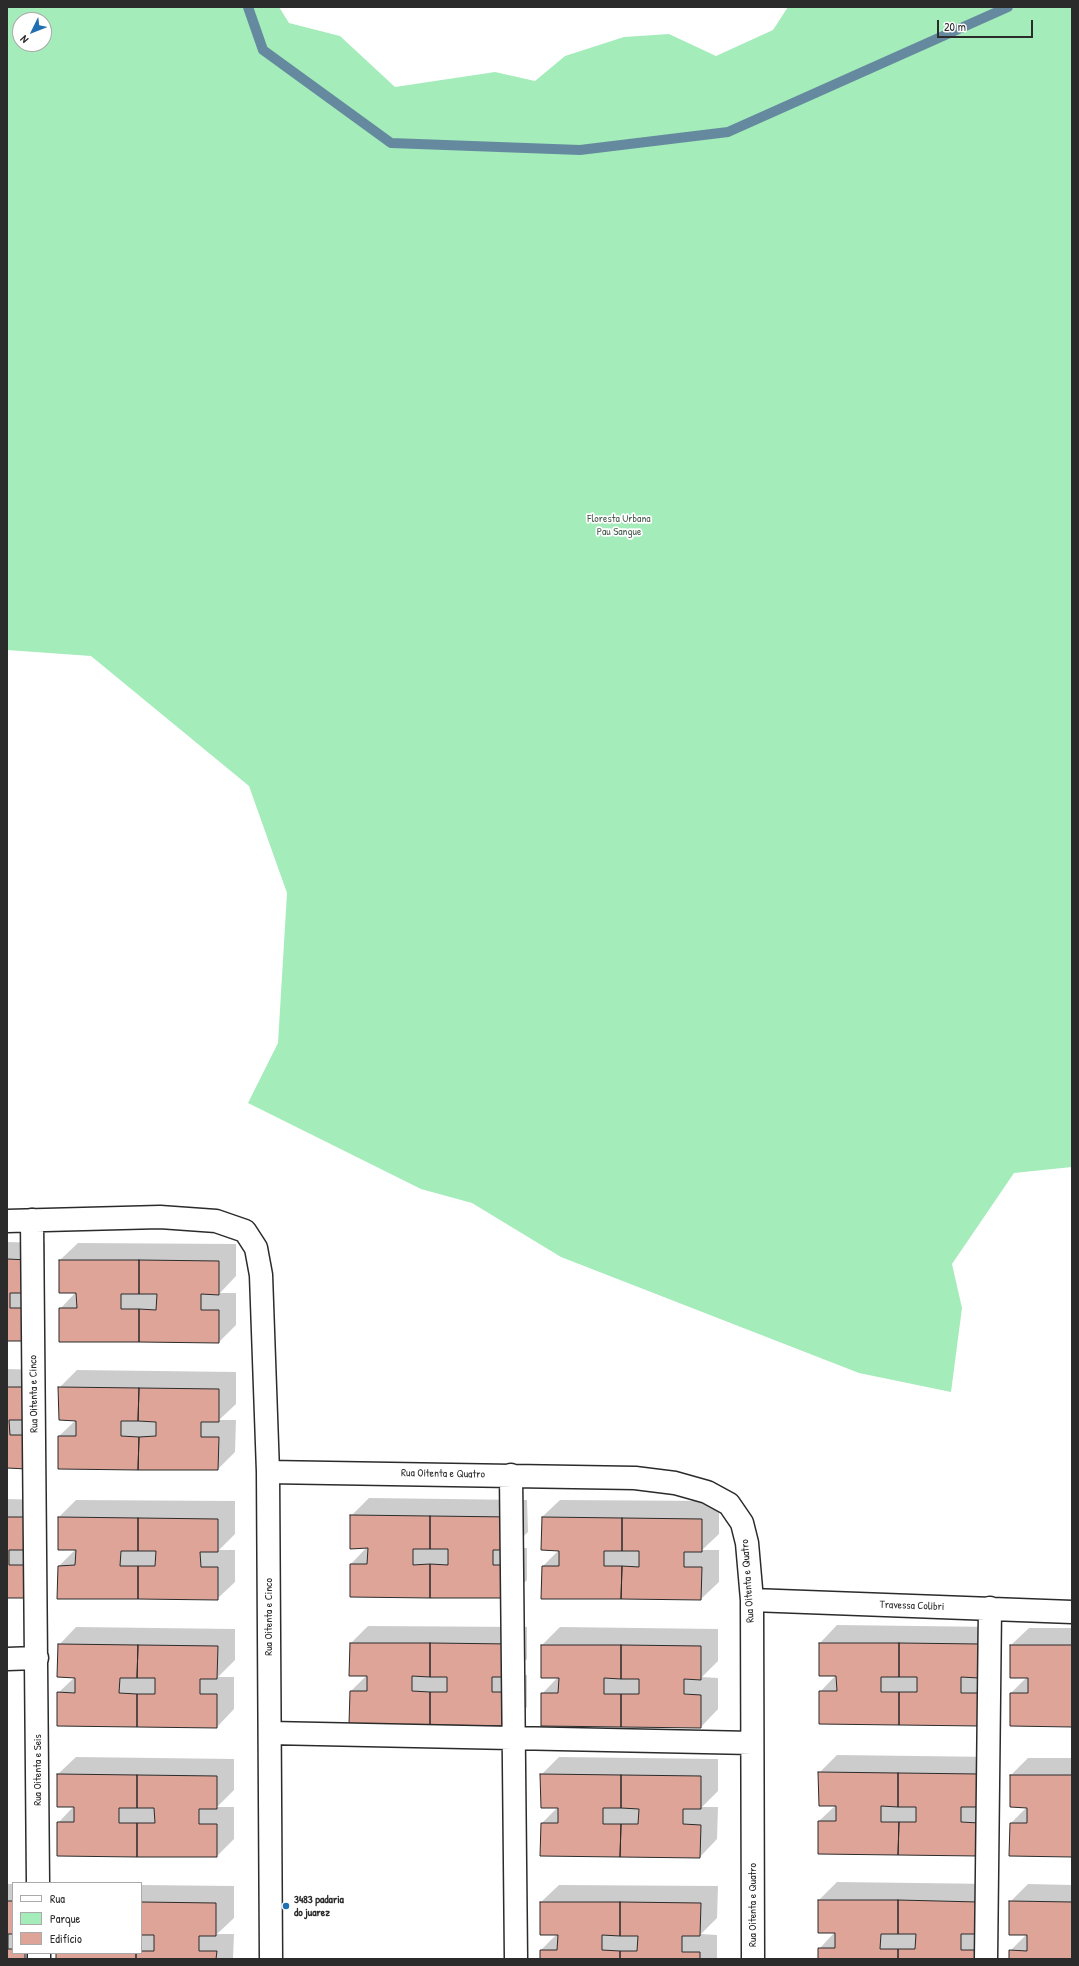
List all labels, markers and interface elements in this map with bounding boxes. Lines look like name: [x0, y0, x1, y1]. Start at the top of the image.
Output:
north arrow: [12, 12, 52, 52]
scale bar: [939, 12, 1035, 38]
text: 20 m: [944, 18, 966, 35]
text: N: [17, 33, 31, 46]
park label: Floresta Urbana Pau Sangue: [587, 512, 651, 538]
street label: Rua Oitenta e Cinco: [27, 1355, 41, 1433]
street label: Rua Oitenta e Quatro: [401, 1467, 485, 1481]
street label: Rua Oitenta e Quatro: [738, 1539, 758, 1623]
street label: Rua Oitenta e Cinco: [262, 1578, 276, 1656]
street label: Travessa Colibri: [879, 1598, 945, 1614]
street label: Rua Oitenta e Seis: [31, 1734, 45, 1806]
street label: Rua Oitenta e Quatro: [746, 1863, 760, 1947]
legend: [12, 1882, 142, 1954]
text: Rua: [50, 1890, 65, 1907]
place label: 3483 padaria do juarez: [294, 1893, 344, 1919]
marker: 3483 padaria do juarez: [281, 1901, 291, 1911]
text: Parque: [50, 1910, 80, 1927]
text: Edifício: [50, 1930, 82, 1947]

